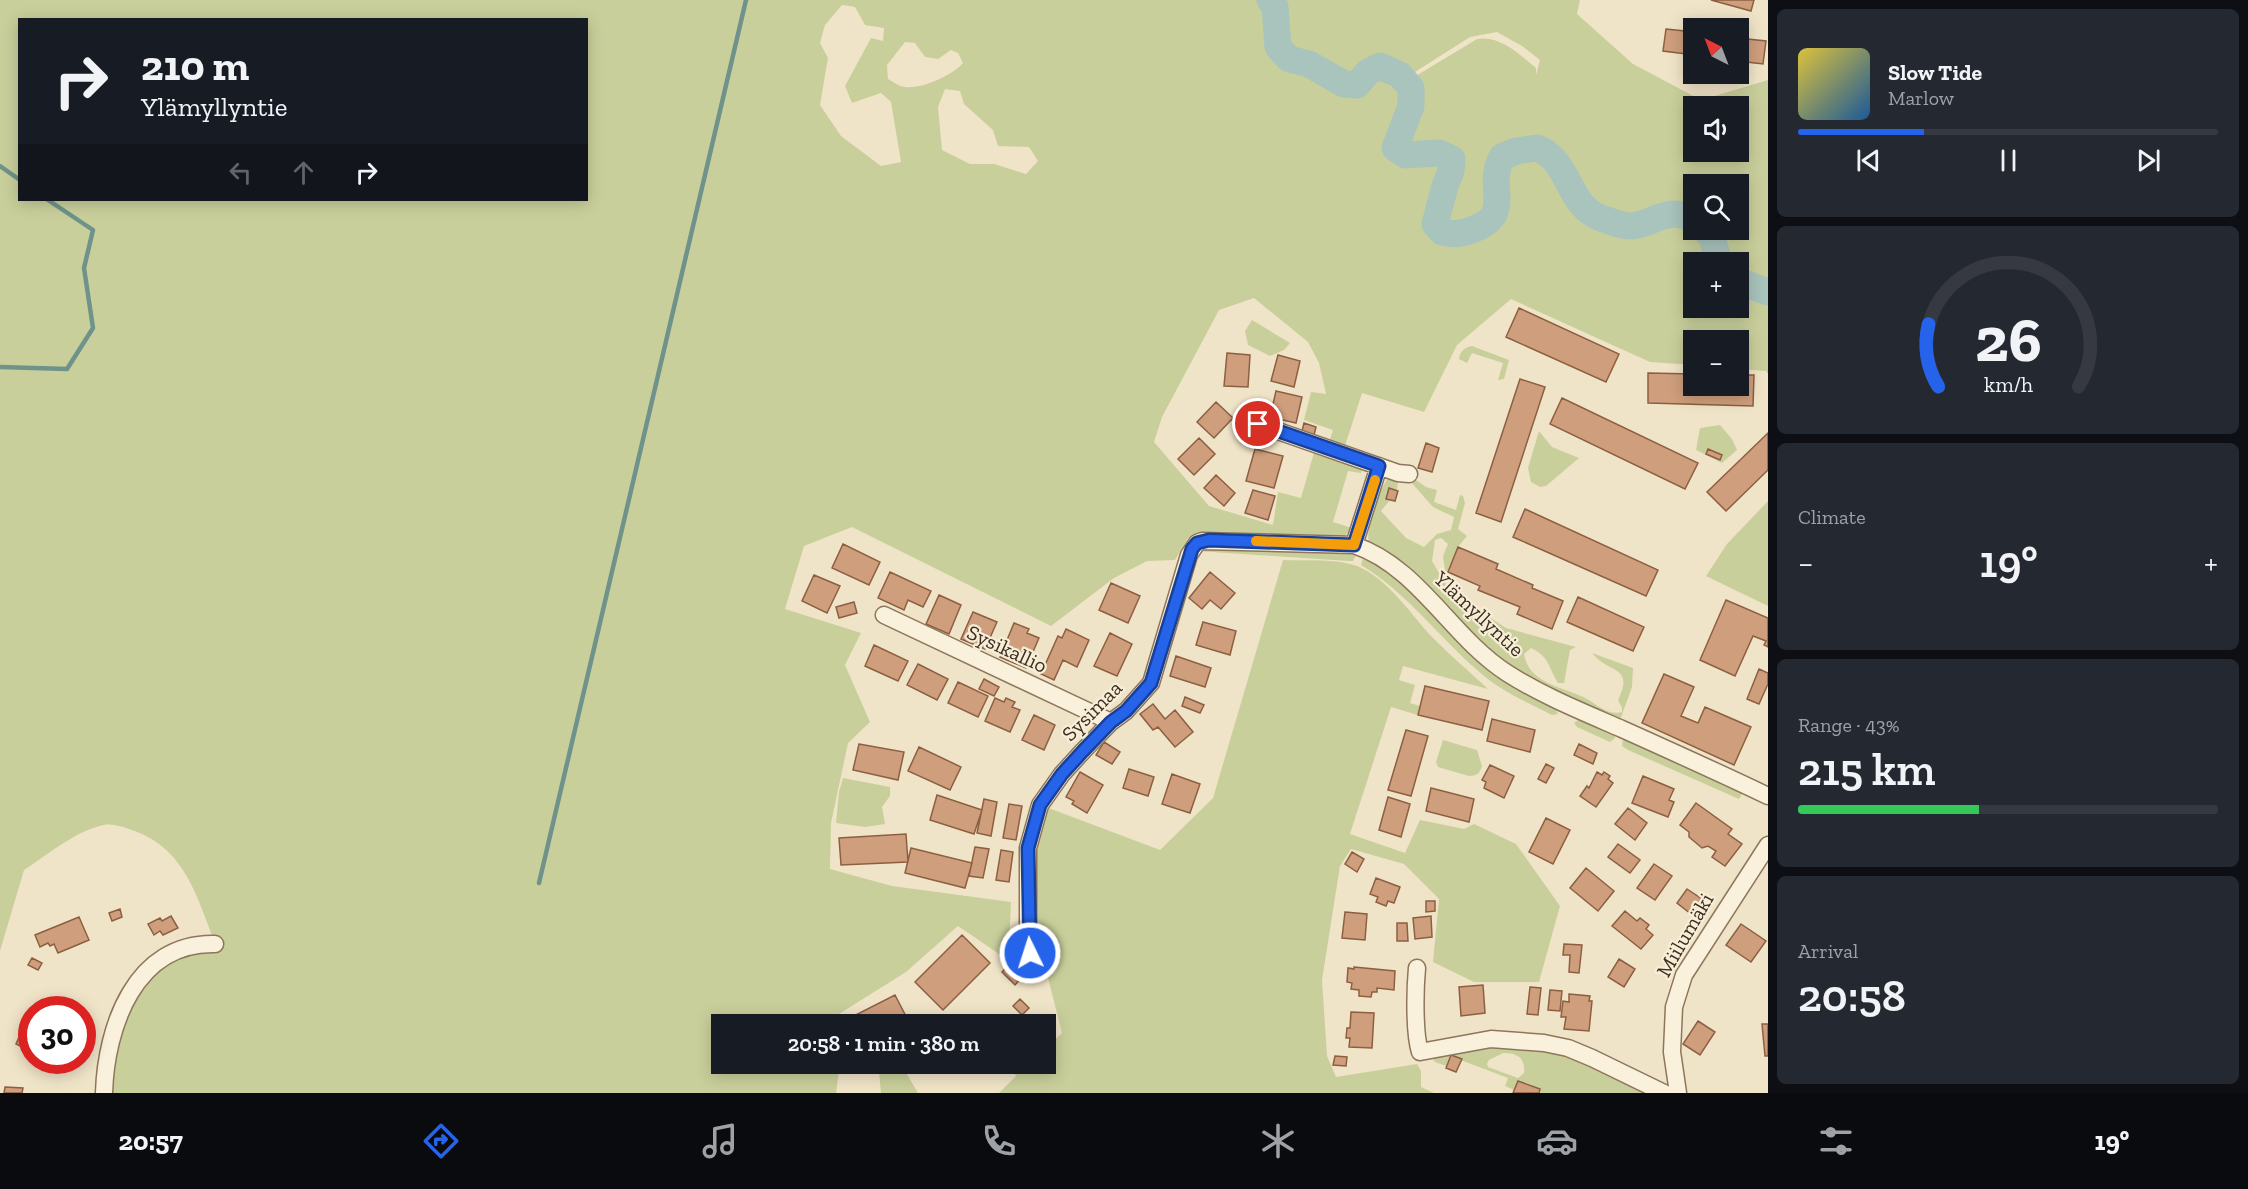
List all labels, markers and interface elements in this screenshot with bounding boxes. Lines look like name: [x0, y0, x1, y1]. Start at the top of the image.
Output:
north arrow: [1683, 18, 1749, 84]
map controls: [1683, 18, 1749, 396]
text: 210 m: [141, 40, 249, 91]
icon: right: [42, 42, 120, 120]
text: Slow Tide: [1888, 59, 1982, 86]
text: Marlow: [1888, 86, 1954, 110]
text: Ylämyllyntie: [141, 91, 287, 123]
button: sound: [1683, 96, 1749, 162]
icon: previous: [1852, 144, 1885, 177]
icon: pause: [1992, 144, 2025, 177]
icon: next: [2132, 144, 2165, 177]
icon: left: [224, 156, 257, 189]
icon: ahead: [287, 156, 320, 189]
icon: right: [350, 156, 383, 189]
button: search: [1683, 174, 1749, 240]
button: +: [1683, 252, 1749, 318]
text: 26: [1975, 302, 2041, 377]
button: −: [1683, 330, 1749, 396]
text: km/h: [1984, 372, 2032, 397]
pin: [1232, 398, 1283, 449]
icon: arrive: [1241, 407, 1274, 440]
text: Climate: [1798, 505, 1866, 529]
text: 19°: [1980, 535, 2038, 589]
text: −: [1798, 543, 1813, 582]
text: +: [2204, 543, 2218, 582]
street label: Ylämyllyntie: [1428, 565, 1530, 662]
street label: Sysikallio: [963, 619, 1051, 678]
street label: Sysimaa: [1056, 675, 1127, 746]
text: Range · 43%: [1798, 713, 1900, 737]
text: 215 km: [1798, 743, 1936, 797]
street label: Miilumäki: [1651, 888, 1719, 981]
position arrow: [998, 921, 1062, 985]
text: Arrival: [1798, 939, 1858, 963]
text: 20:58: [1798, 969, 1906, 1023]
speed limit sign: 30: [18, 996, 96, 1074]
text: 20:58 · 1 min · 380 m: [788, 1030, 979, 1057]
icon: directions: [420, 1120, 462, 1162]
icon: music: [699, 1120, 741, 1162]
icon: phone: [978, 1120, 1020, 1162]
icon: climate: [1257, 1120, 1299, 1162]
icon: car: [1536, 1120, 1578, 1162]
icon: filters: [1815, 1120, 1857, 1162]
text: 20:57: [119, 1125, 183, 1157]
text: 19°: [2095, 1125, 2129, 1157]

